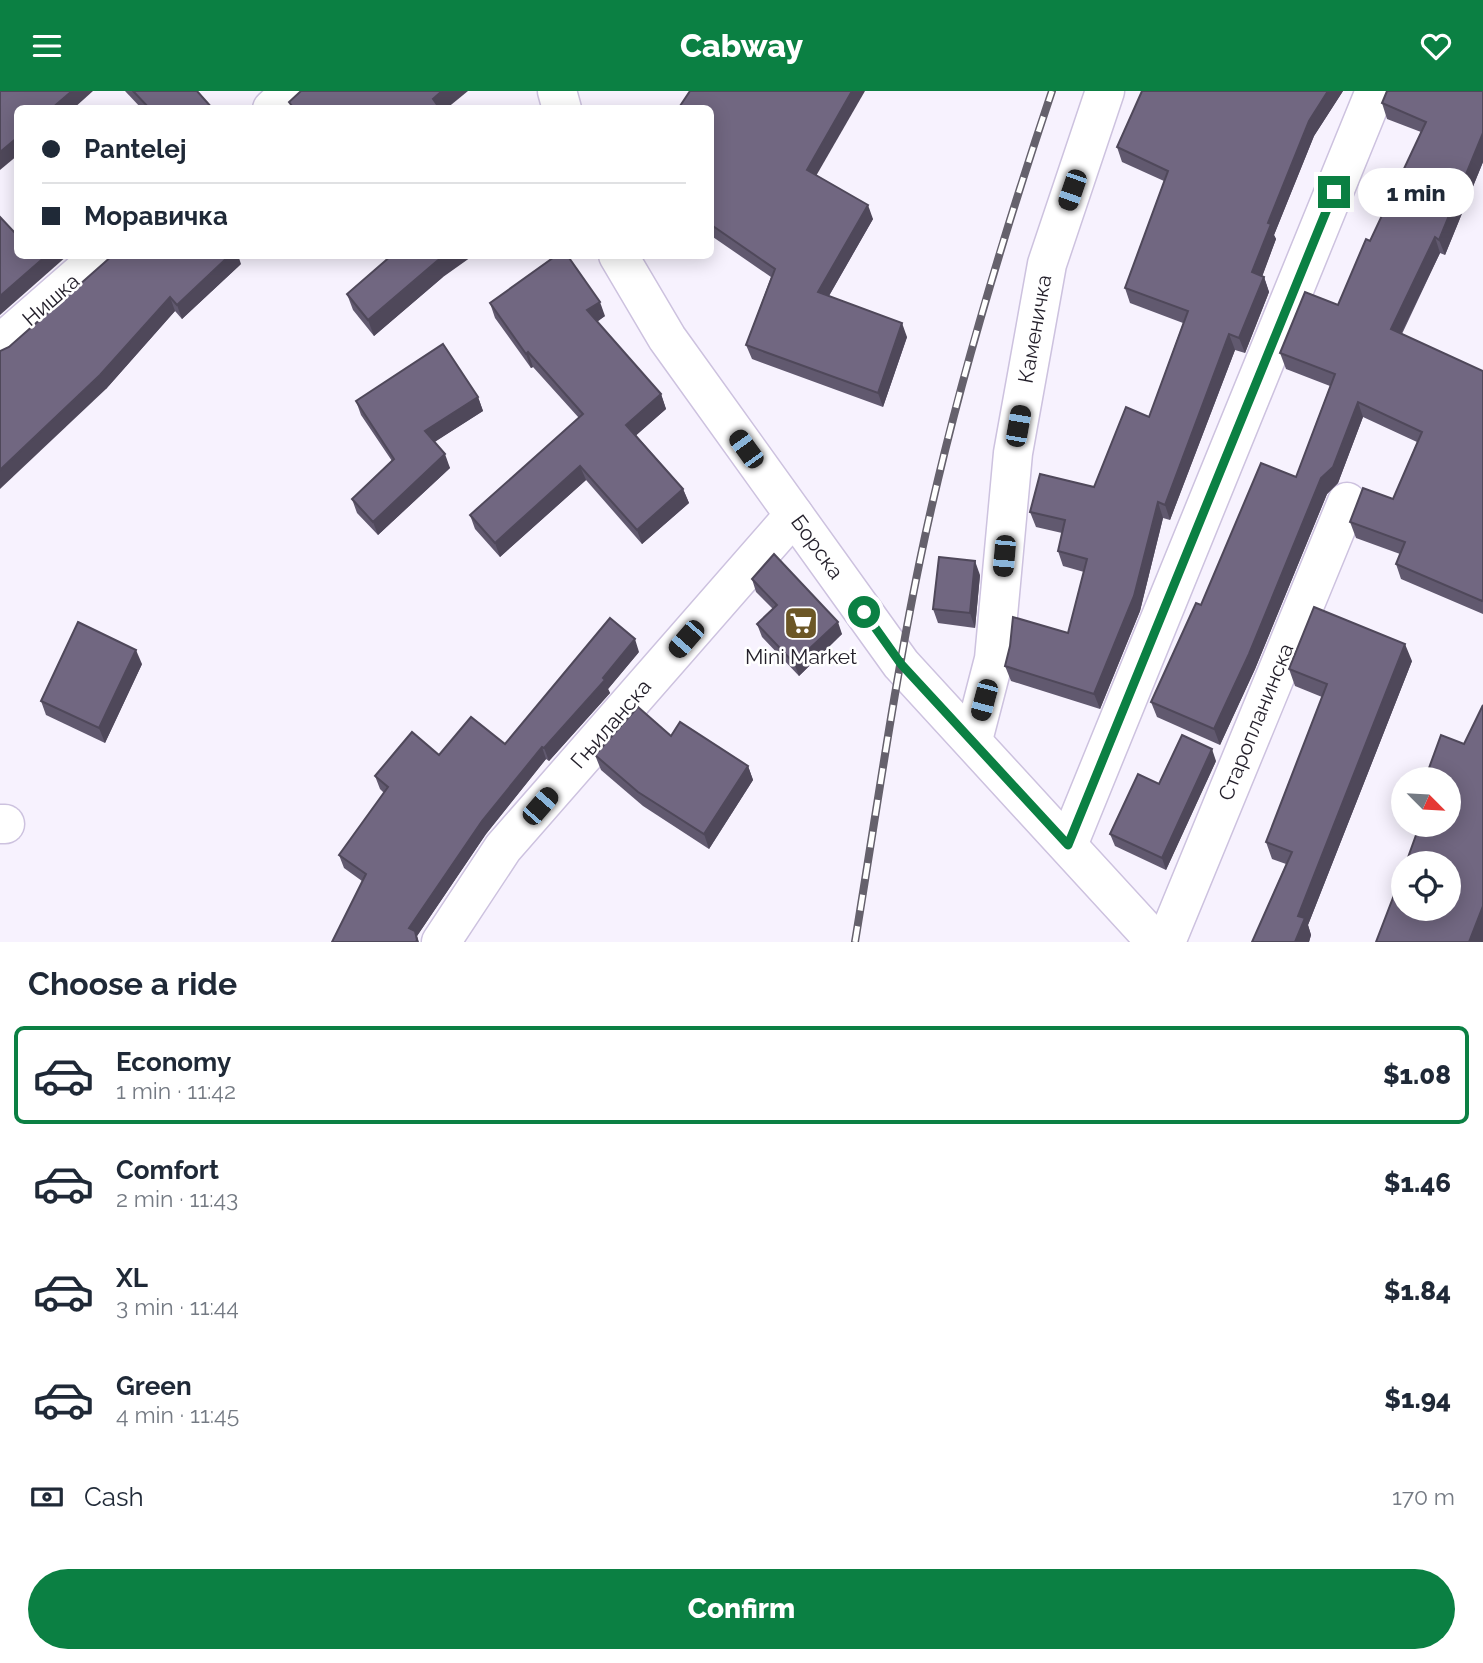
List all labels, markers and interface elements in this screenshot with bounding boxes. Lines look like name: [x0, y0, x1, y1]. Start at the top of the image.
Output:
icon: menu: [28, 27, 66, 65]
text: Cabway: [680, 27, 803, 64]
icon: heart: [1417, 27, 1455, 65]
text: Pantelej: [84, 134, 187, 164]
car: [1056, 167, 1089, 213]
callout: 1 min: [1358, 167, 1474, 217]
route end: [1318, 176, 1350, 208]
text: 1 min: [1386, 179, 1446, 206]
text: Моравичка: [84, 201, 228, 231]
street label: Нишка: [17, 268, 84, 331]
street label: Каменичка: [1013, 273, 1056, 385]
car: [1005, 403, 1032, 449]
car: [726, 426, 767, 472]
street label: Борска: [786, 510, 849, 584]
car: [992, 534, 1017, 578]
route start: [848, 596, 880, 628]
supermarket icon: Mini Market: [782, 604, 820, 642]
car: [665, 616, 708, 662]
street label: Старопланинска: [1213, 640, 1298, 804]
place label: Mini Market: [745, 644, 857, 669]
street label: Гњиланска: [565, 674, 656, 773]
car: [969, 677, 1000, 723]
north arrow: [1391, 767, 1461, 837]
map controls: [1391, 767, 1461, 921]
car: [519, 783, 562, 829]
button: locate: [1391, 851, 1461, 921]
text: Choose a ride: [28, 965, 237, 1002]
icon: car: [32, 1044, 95, 1107]
text: Economy: [116, 1047, 231, 1077]
text: $1.08: [1383, 1060, 1451, 1090]
text: 1 min · 11:42: [116, 1077, 236, 1104]
icon: car: [32, 1152, 95, 1215]
text: Comfort: [116, 1155, 219, 1185]
text: $1.46: [1384, 1168, 1451, 1198]
text: 2 min · 11:43: [116, 1185, 238, 1212]
icon: car: [32, 1260, 95, 1323]
text: XL: [116, 1263, 148, 1293]
text: $1.84: [1384, 1276, 1451, 1306]
text: 3 min · 11:44: [116, 1293, 239, 1320]
icon: car: [32, 1368, 95, 1431]
text: Green: [116, 1371, 192, 1401]
text: $1.94: [1384, 1384, 1451, 1414]
text: 4 min · 11:45: [116, 1401, 239, 1428]
icon: cash: [28, 1478, 66, 1516]
text: Cash: [84, 1482, 144, 1512]
text: 170 m: [1392, 1483, 1455, 1510]
button: Confirm: [28, 1569, 1455, 1649]

